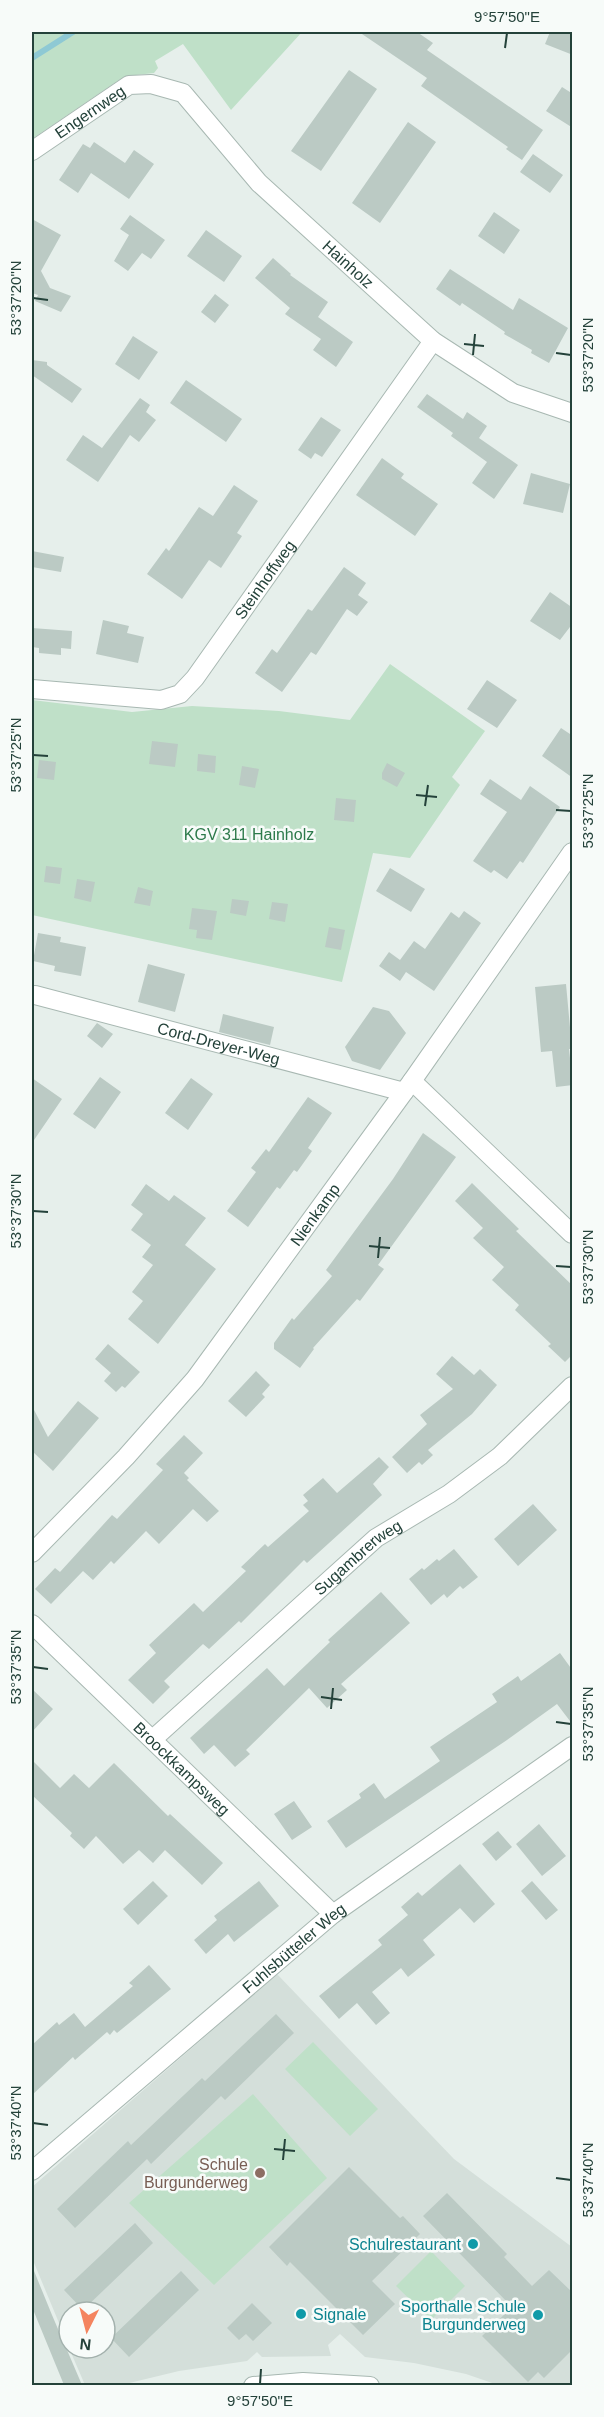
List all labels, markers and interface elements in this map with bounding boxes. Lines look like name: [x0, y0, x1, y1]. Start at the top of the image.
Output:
text: 9°57'50"E: [474, 8, 540, 25]
street label: Engernweg: [52, 82, 128, 141]
street label: Hainholz: [320, 237, 377, 291]
text: 53°37'20"N: [7, 260, 24, 336]
text: 53°37'20"N: [579, 317, 596, 393]
street label: Steinhoffweg: [231, 537, 298, 622]
text: 53°37'25"N: [7, 717, 24, 793]
text: 53°37'25"N: [579, 773, 596, 849]
park label: KGV 311 Hainholz: [184, 826, 314, 843]
street label: Cord-Dreyer-Weg: [156, 1019, 282, 1068]
text: 53°37'30"N: [7, 1173, 24, 1249]
street label: Nienkamp: [287, 1180, 343, 1249]
text: 53°37'30"N: [579, 1229, 596, 1305]
street label: Sugambrerweg: [311, 1516, 404, 1598]
text: 53°37'35"N: [7, 1629, 24, 1705]
text: 53°37'35"N: [579, 1686, 596, 1762]
street label: Broockkampsweg: [130, 1718, 233, 1818]
street label: Fuhlsbütteler Weg: [239, 1900, 349, 1996]
text: 53°37'40"N: [7, 2085, 24, 2161]
text: 53°37'40"N: [579, 2142, 596, 2218]
place label: Schule Burgunderweg: [144, 2156, 248, 2191]
marker: Schule Burgunderweg: [253, 2166, 267, 2180]
place label: Schulrestaurant: [349, 2236, 462, 2253]
marker: Schulrestaurant: [466, 2237, 480, 2251]
place label: Sporthalle Schule Burgunderweg: [401, 2298, 526, 2333]
north arrow: [57, 2300, 117, 2360]
place label: Signale: [313, 2306, 366, 2323]
marker: Signale: [294, 2307, 308, 2321]
marker: Sporthalle Schule Burgunderweg: [531, 2308, 545, 2322]
text: N: [79, 2335, 92, 2353]
text: 9°57'50"E: [227, 2392, 293, 2409]

